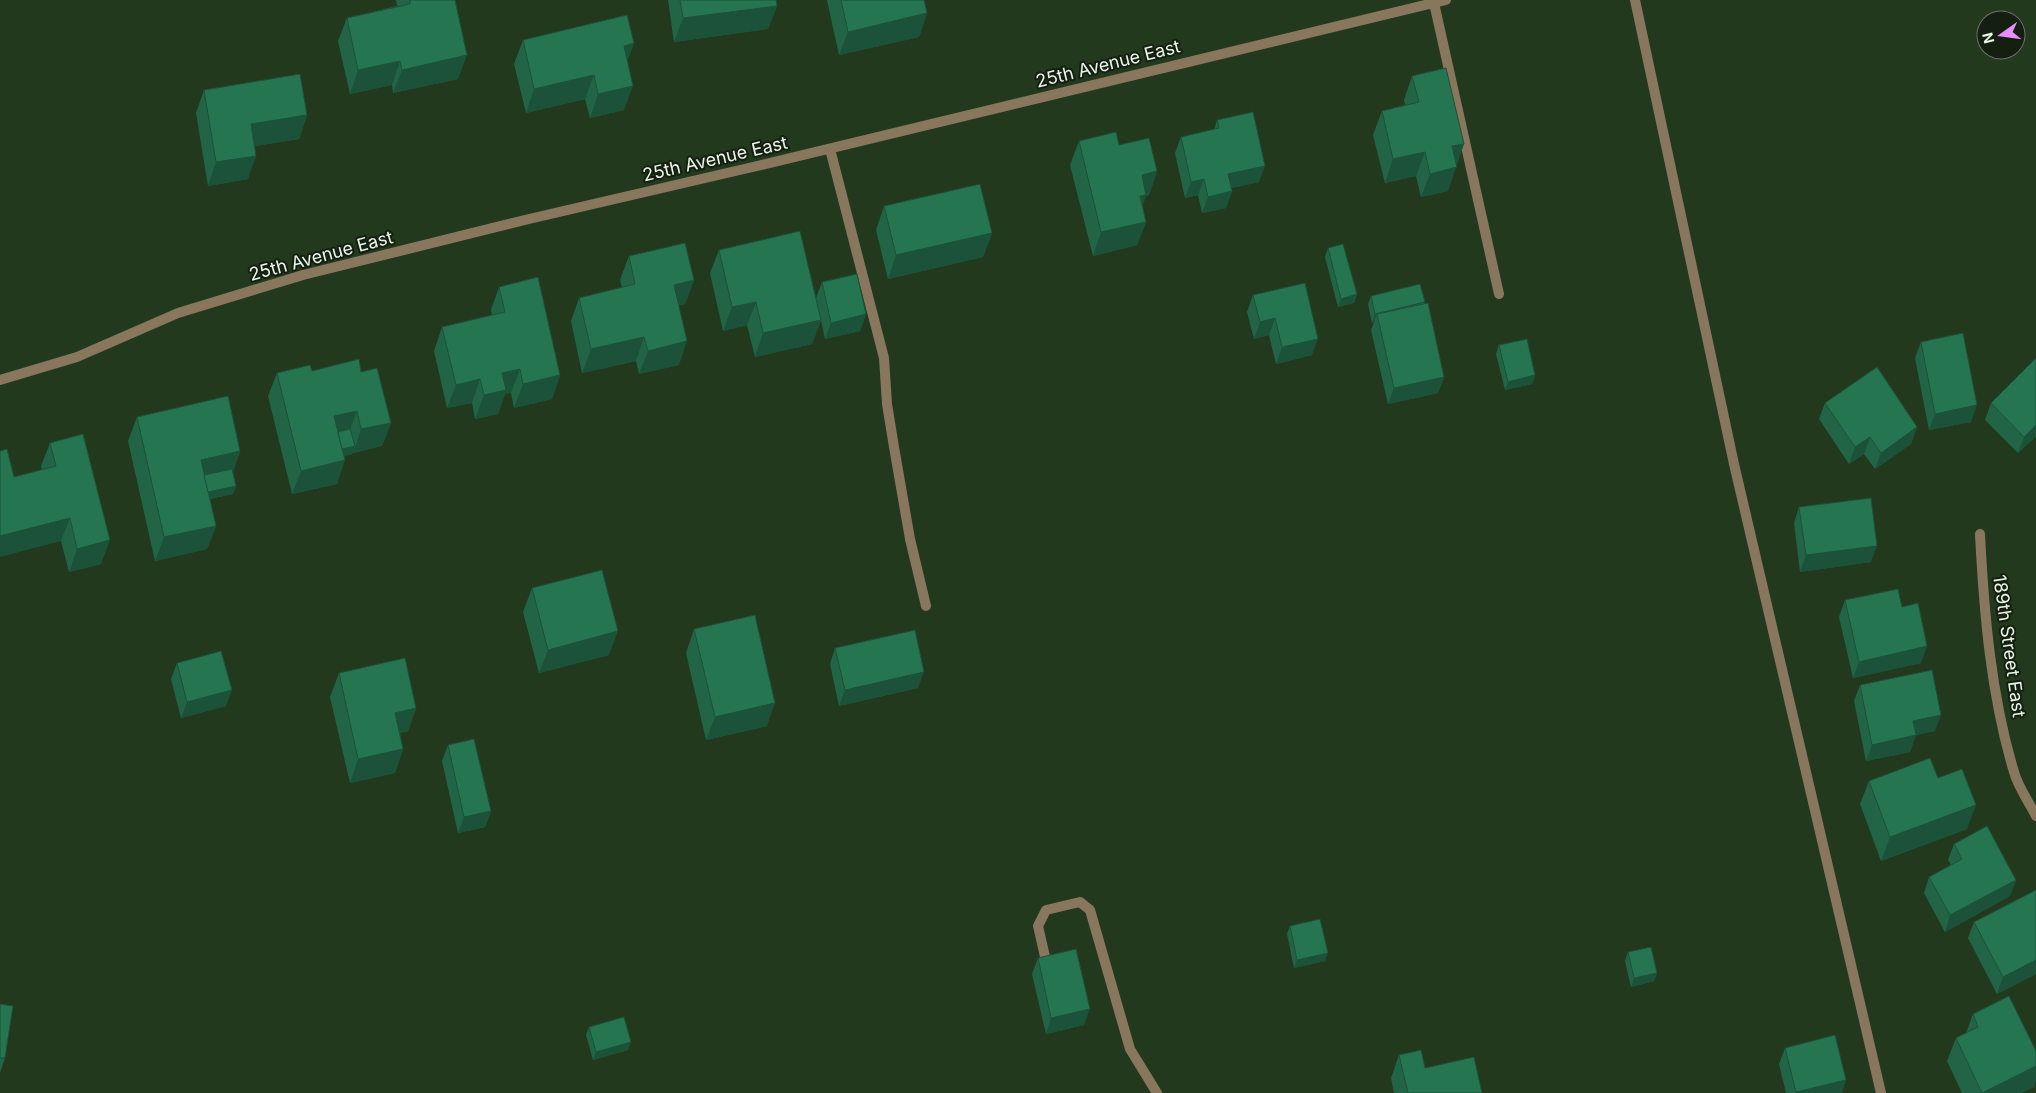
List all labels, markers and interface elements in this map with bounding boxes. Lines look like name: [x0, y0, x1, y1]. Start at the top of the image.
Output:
north arrow: [1976, 10, 2026, 60]
text: N: [1978, 31, 1997, 45]
street label: 25th Avenue East: [1033, 35, 1182, 92]
street label: 25th Avenue East: [640, 132, 790, 185]
street label: 25th Avenue East: [247, 226, 395, 285]
street label: 189th Street East: [1989, 573, 2030, 719]

